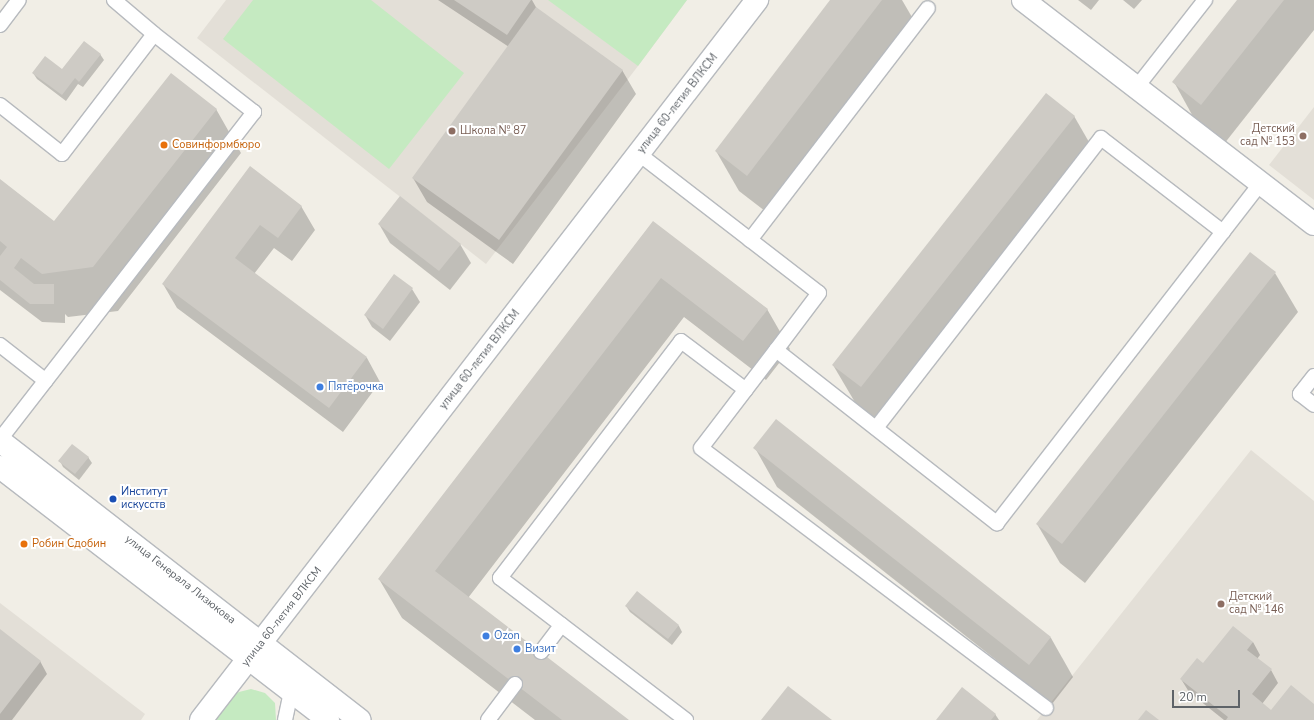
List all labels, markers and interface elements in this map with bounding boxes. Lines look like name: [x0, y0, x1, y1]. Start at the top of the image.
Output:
street label: улица 60-летия ВЛКСМ: [635, 52, 721, 156]
place label: Детский сад № 153: [1240, 123, 1295, 149]
place label: Школа № 87: [460, 124, 526, 138]
marker: Школа № 87: [447, 126, 457, 136]
marker: Детский сад № 153: [1298, 131, 1308, 141]
place label: Совинформбюро: [172, 138, 261, 152]
marker: Совинформбюро: [159, 140, 169, 150]
street label: улица 60-летия ВЛКСМ: [437, 308, 523, 412]
place label: Пятёрочка: [328, 380, 384, 394]
marker: Пятёрочка: [315, 382, 325, 392]
place label: Институт искусств: [121, 486, 168, 512]
marker: Институт искусств: [108, 494, 118, 504]
street label: улица Генерала Лизюкова: [122, 533, 238, 627]
place label: Робин Сдобин: [32, 537, 106, 551]
marker: Робин Сдобин: [19, 539, 29, 549]
street label: улица 60-летия ВЛКСМ: [239, 565, 325, 669]
place label: Детский сад № 146: [1229, 591, 1284, 617]
marker: Детский сад № 146: [1216, 599, 1226, 609]
place label: Ozon: [494, 629, 520, 643]
marker: Ozon: [481, 631, 491, 641]
place label: Визит: [525, 642, 556, 656]
marker: Визит: [512, 644, 522, 654]
scale bar: [1174, 682, 1242, 708]
text: 20 m: [1179, 689, 1207, 705]

